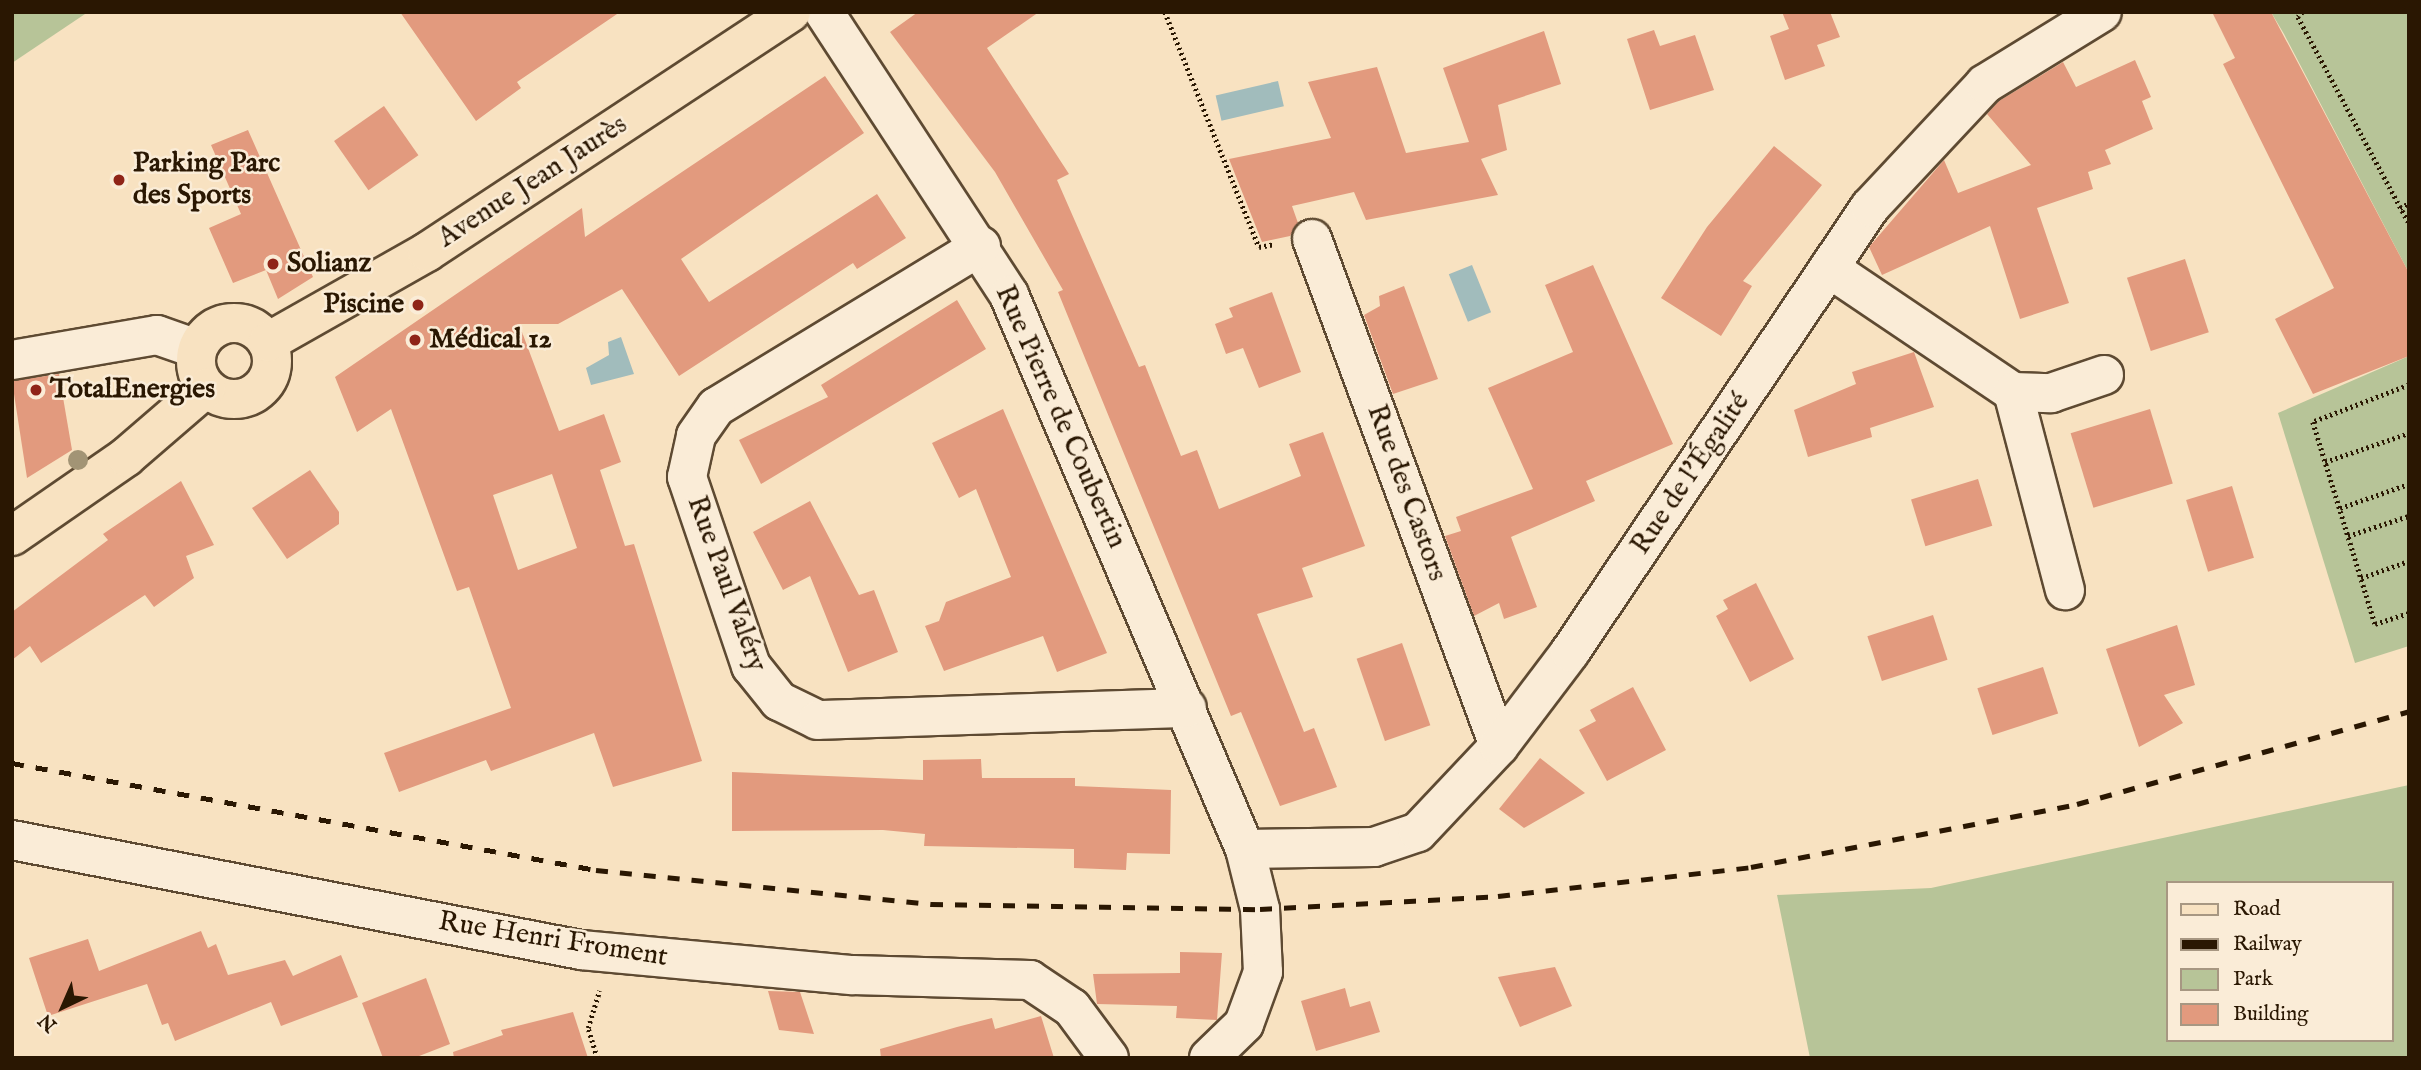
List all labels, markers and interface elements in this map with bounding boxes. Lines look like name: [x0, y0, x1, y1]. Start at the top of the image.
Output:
street label: Avenue Jean Jaurès: [432, 108, 634, 256]
place label: Parking Parc des Sports: [133, 147, 280, 213]
marker: Parking Parc des Sports: [111, 172, 127, 188]
place label: Solianz: [287, 247, 371, 281]
marker: Solianz: [265, 256, 281, 272]
street label: Rue Pierre de Coubertin: [987, 280, 1133, 554]
place label: Piscine: [323, 288, 404, 322]
marker: Piscine: [410, 297, 426, 313]
place label: Médical 12: [429, 323, 552, 357]
marker: Médical 12: [407, 332, 423, 348]
place label: TotalEnergies: [50, 373, 215, 407]
marker: TotalEnergies: [28, 382, 44, 398]
street label: Rue de l'Égalité: [1624, 387, 1758, 561]
street label: Rue des Castors: [1359, 400, 1453, 586]
street label: Rue Paul Valéry: [679, 492, 773, 676]
legend: [2166, 881, 2393, 1042]
text: Road: [2233, 896, 2280, 923]
street label: Rue Henri Froment: [436, 905, 670, 975]
text: Railway: [2233, 931, 2302, 958]
text: Park: [2233, 966, 2273, 993]
north arrow: [28, 972, 98, 1042]
text: Building: [2233, 1001, 2308, 1028]
text: N: [34, 1008, 63, 1036]

